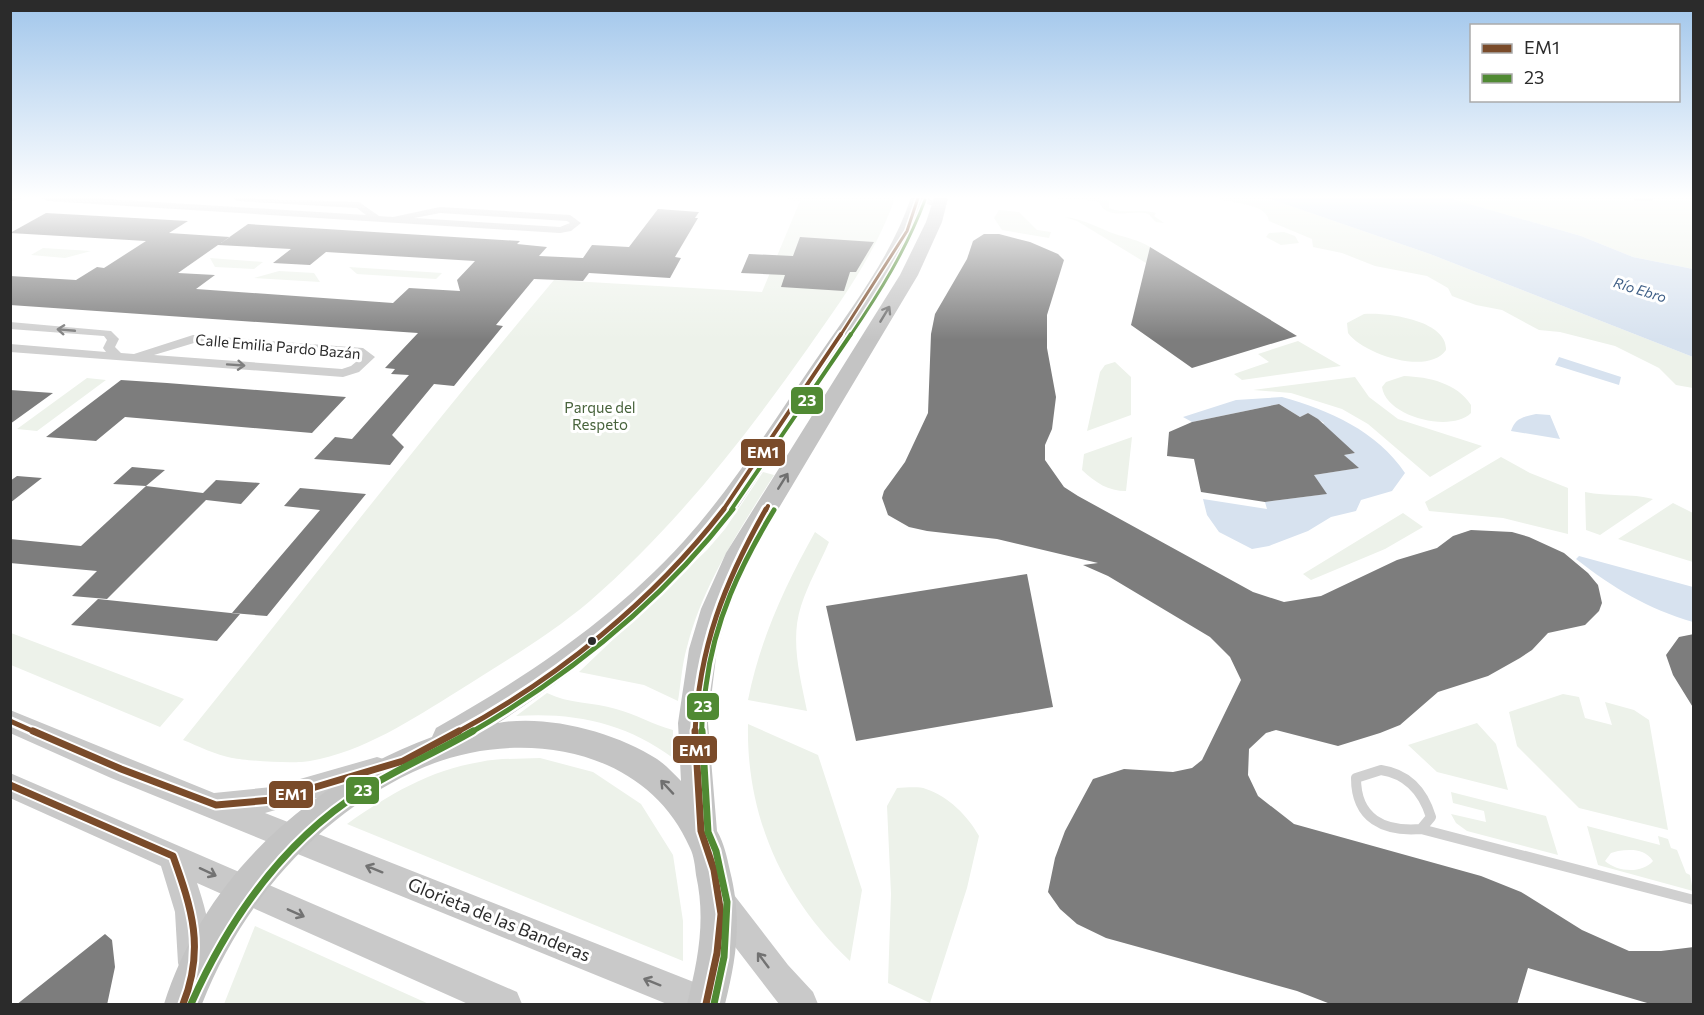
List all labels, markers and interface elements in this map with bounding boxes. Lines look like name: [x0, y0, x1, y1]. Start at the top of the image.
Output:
legend: [1470, 24, 1680, 102]
text: EM1: [1524, 36, 1560, 58]
text: 23: [1524, 66, 1544, 88]
water label: Río Ebro: [1612, 273, 1669, 306]
one-way arrow: [879, 306, 891, 323]
one-way arrow: [56, 324, 76, 335]
street label: Calle Emilia Pardo Bazán: [195, 330, 361, 362]
one-way arrow: [225, 360, 245, 371]
line badge: 23: [790, 386, 824, 415]
text: 23: [798, 390, 816, 409]
park label: Parque del Respeto: [564, 398, 636, 433]
line badge: EM1: [740, 438, 786, 467]
text: EM1: [747, 442, 779, 461]
one-way arrow: [778, 473, 790, 490]
unlabelled marker: [586, 635, 598, 647]
line badge: 23: [686, 692, 720, 721]
text: 23: [694, 696, 712, 715]
line badge: EM1: [672, 735, 718, 764]
text: EM1: [679, 740, 711, 759]
line badge: 23: [345, 776, 380, 805]
line badge: EM1: [268, 780, 314, 809]
text: 23: [354, 780, 372, 799]
one-way arrow: [660, 780, 674, 795]
text: EM1: [275, 784, 307, 803]
one-way arrow: [365, 863, 384, 874]
one-way arrow: [198, 867, 216, 879]
street label: Glorieta de las Banderas: [405, 872, 594, 966]
one-way arrow: [287, 907, 305, 919]
one-way arrow: [757, 952, 770, 968]
one-way arrow: [643, 976, 661, 987]

